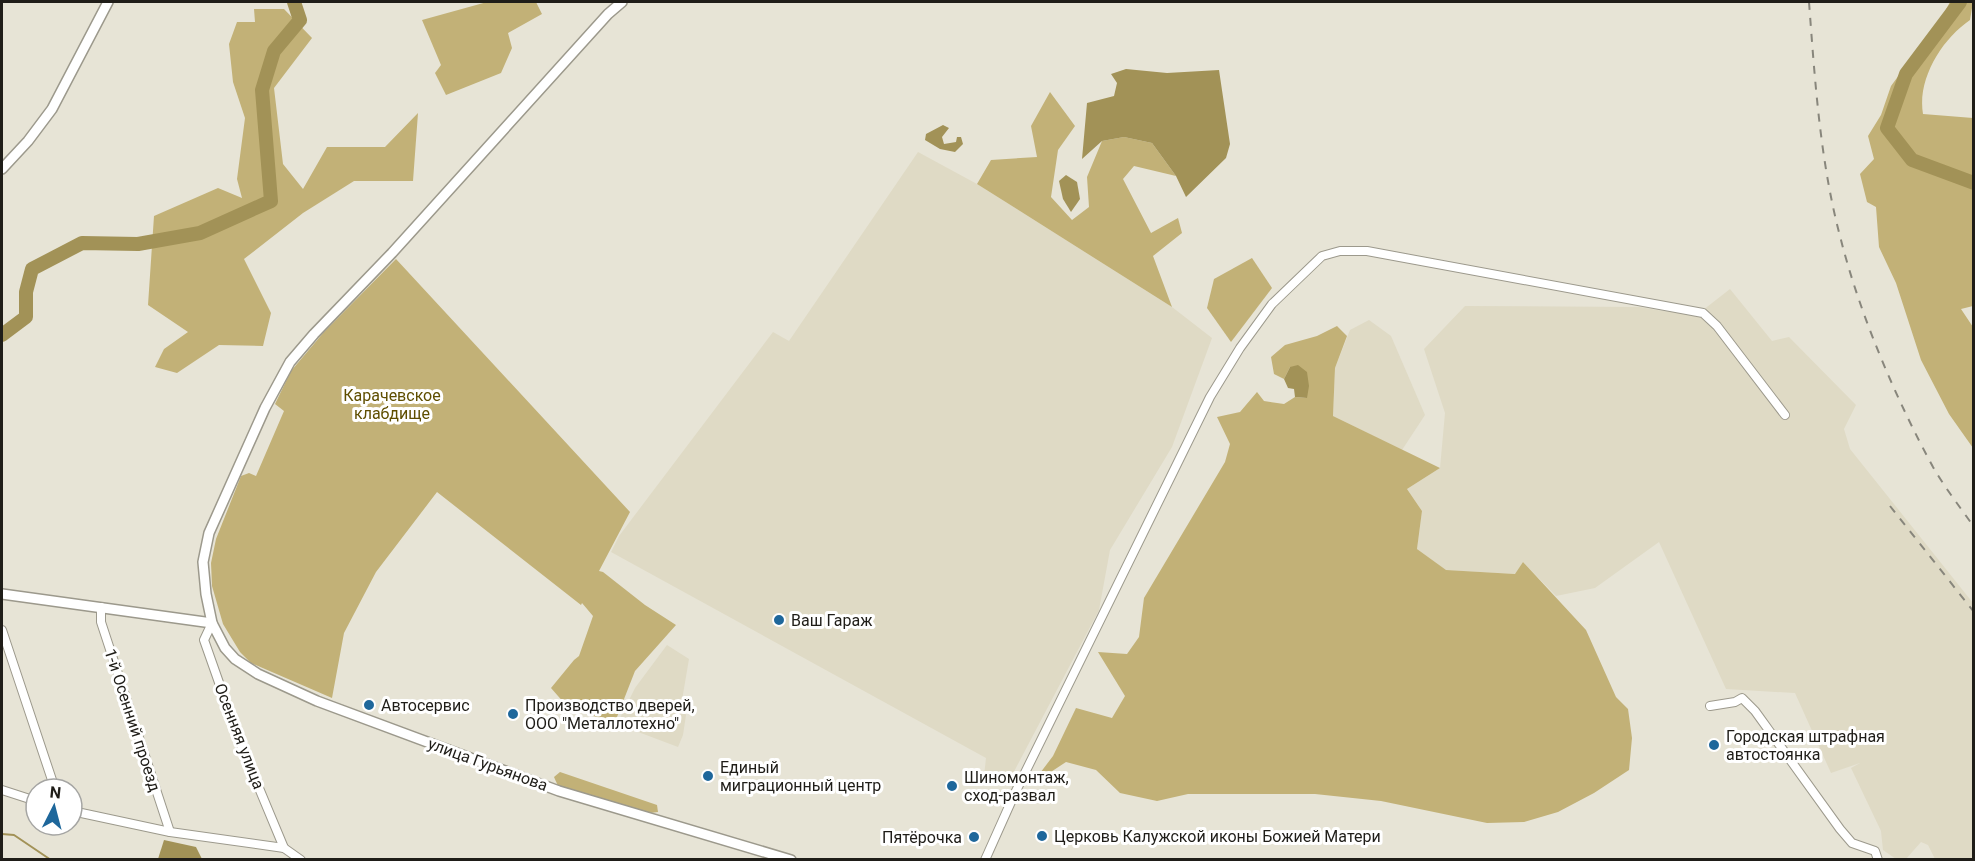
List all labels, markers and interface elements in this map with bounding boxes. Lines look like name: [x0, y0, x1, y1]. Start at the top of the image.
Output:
park label: Карачевское клабдище: [343, 386, 441, 423]
place label: Ваш Гараж: [791, 611, 873, 630]
marker: Ваш Гараж: [772, 613, 786, 627]
street label: 1-й Осенний проезд: [100, 646, 165, 794]
street label: Осенняя улица: [211, 681, 268, 792]
place label: Автосервис: [381, 696, 470, 715]
place label: Производство дверей, ООО "Металлотехно": [525, 696, 695, 733]
marker: Автосервис: [362, 698, 376, 712]
marker: Производство дверей, ООО "Металлотехно": [506, 707, 520, 721]
place label: Городская штрафная автостоянка: [1726, 727, 1885, 764]
street label: улица Гурьянова: [425, 734, 550, 795]
marker: Городская штрафная автостоянка: [1707, 738, 1721, 752]
place label: Единый миграционный центр: [720, 758, 881, 795]
place label: Шиномонтаж, сход-развал: [964, 768, 1069, 805]
marker: Единый миграционный центр: [701, 769, 715, 783]
north arrow: [24, 777, 84, 837]
marker: Шиномонтаж, сход-развал: [945, 779, 959, 793]
text: N: [49, 783, 62, 803]
place label: Церковь Калужской иконы Божией Матери: [1054, 827, 1381, 846]
place label: Пятёрочка: [882, 828, 962, 847]
marker: Церковь Калужской иконы Божией Матери: [1035, 829, 1049, 843]
marker: Пятёрочка: [967, 830, 981, 844]

